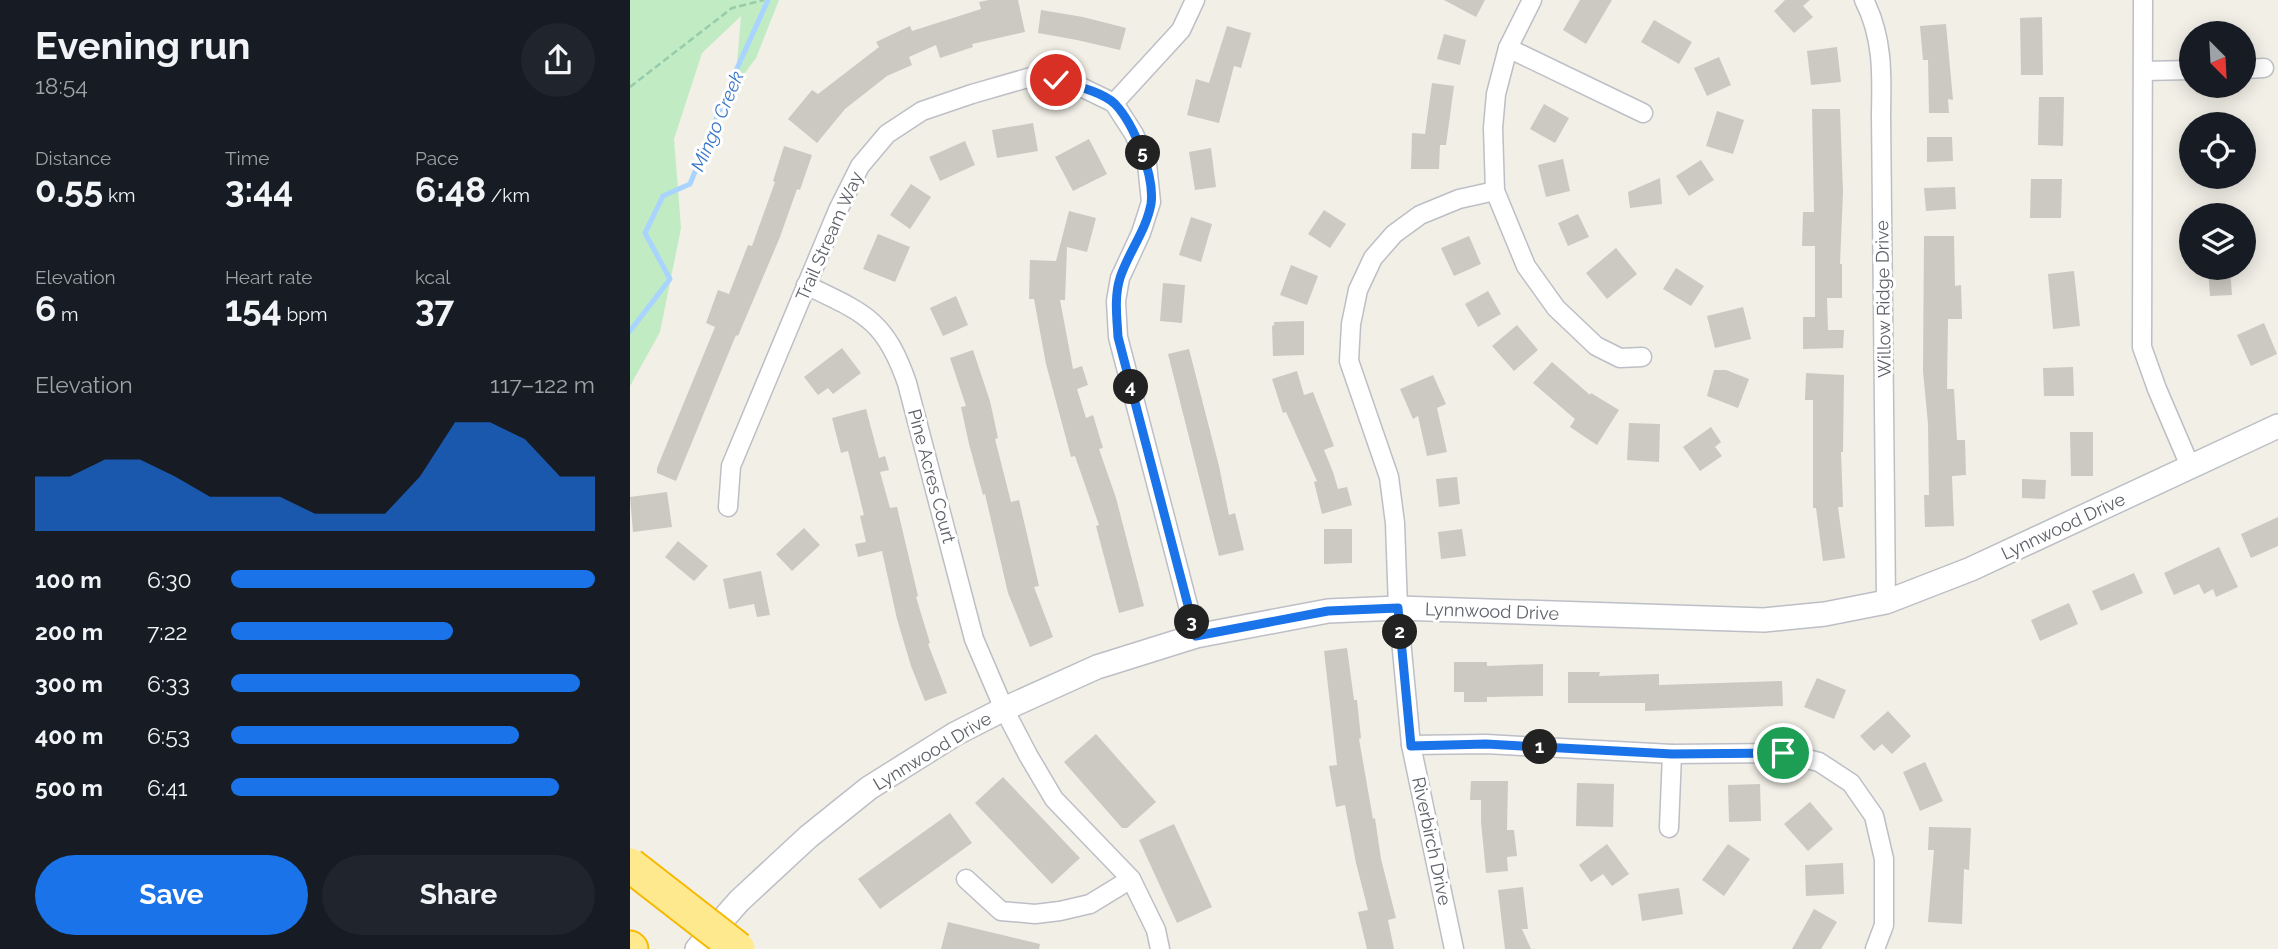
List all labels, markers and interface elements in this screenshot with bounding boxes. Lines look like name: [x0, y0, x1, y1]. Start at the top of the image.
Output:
north arrow: [2179, 21, 2256, 98]
map controls: [2179, 21, 2256, 280]
text: Evening run: [35, 23, 250, 68]
button: share: [521, 23, 595, 97]
pin: [1026, 50, 1086, 110]
icon: check: [1037, 61, 1075, 99]
water label: Mingo Creek: [686, 68, 748, 174]
text: 18:54: [35, 72, 88, 99]
button: locate: [2179, 112, 2256, 189]
pin: 5: [1126, 136, 1160, 170]
text: 5: [1137, 141, 1148, 163]
text: Distance: [35, 147, 111, 169]
text: Time: [225, 147, 269, 169]
text: Pace: [415, 147, 459, 169]
street label: Trail Stream Way: [791, 168, 867, 304]
text: 0.55: [35, 169, 103, 210]
text: 3:44: [225, 169, 293, 210]
text: 6:48: [415, 169, 486, 210]
text: km: [103, 184, 136, 206]
text: /km: [486, 184, 530, 206]
button: layers: [2179, 203, 2256, 280]
street label: Willow Ridge Drive: [1871, 220, 1895, 378]
text: Elevation: [35, 266, 116, 288]
text: Heart rate: [225, 266, 313, 288]
text: kcal: [415, 266, 451, 288]
text: 6: [35, 288, 56, 329]
text: 154: [225, 288, 282, 329]
text: 37: [415, 288, 454, 329]
text: m: [56, 303, 79, 325]
text: bpm: [282, 303, 327, 325]
pin: 4: [1114, 370, 1148, 404]
text: Elevation: [35, 371, 133, 398]
text: 117–122 m: [490, 371, 595, 398]
text: 4: [1125, 375, 1136, 397]
street label: Pine Acres Court: [904, 407, 960, 545]
street label: Lynnwood Drive: [1998, 488, 2129, 564]
text: 100 m: [35, 566, 102, 593]
text: 6:30: [147, 566, 192, 593]
street label: Lynnwood Drive: [1425, 598, 1560, 624]
pin: 3: [1174, 604, 1210, 640]
text: 3: [1186, 610, 1197, 632]
pin: 2: [1382, 614, 1418, 650]
text: 200 m: [35, 618, 103, 645]
text: 7:22: [147, 618, 188, 645]
text: 2: [1394, 620, 1405, 642]
text: 300 m: [35, 670, 103, 697]
text: 6:33: [147, 670, 190, 697]
street label: Lynnwood Drive: [869, 707, 995, 795]
text: 400 m: [35, 722, 103, 749]
text: 6:53: [147, 722, 190, 749]
pin: [1753, 723, 1813, 783]
pin: 1: [1522, 730, 1558, 764]
icon: arrive: [1764, 734, 1802, 772]
text: 1: [1535, 735, 1544, 757]
text: 500 m: [35, 774, 103, 801]
text: 6:41: [147, 774, 188, 801]
street label: Riverbirch Drive: [1408, 775, 1456, 908]
button: Save: [35, 855, 308, 935]
button: Share: [322, 855, 595, 935]

